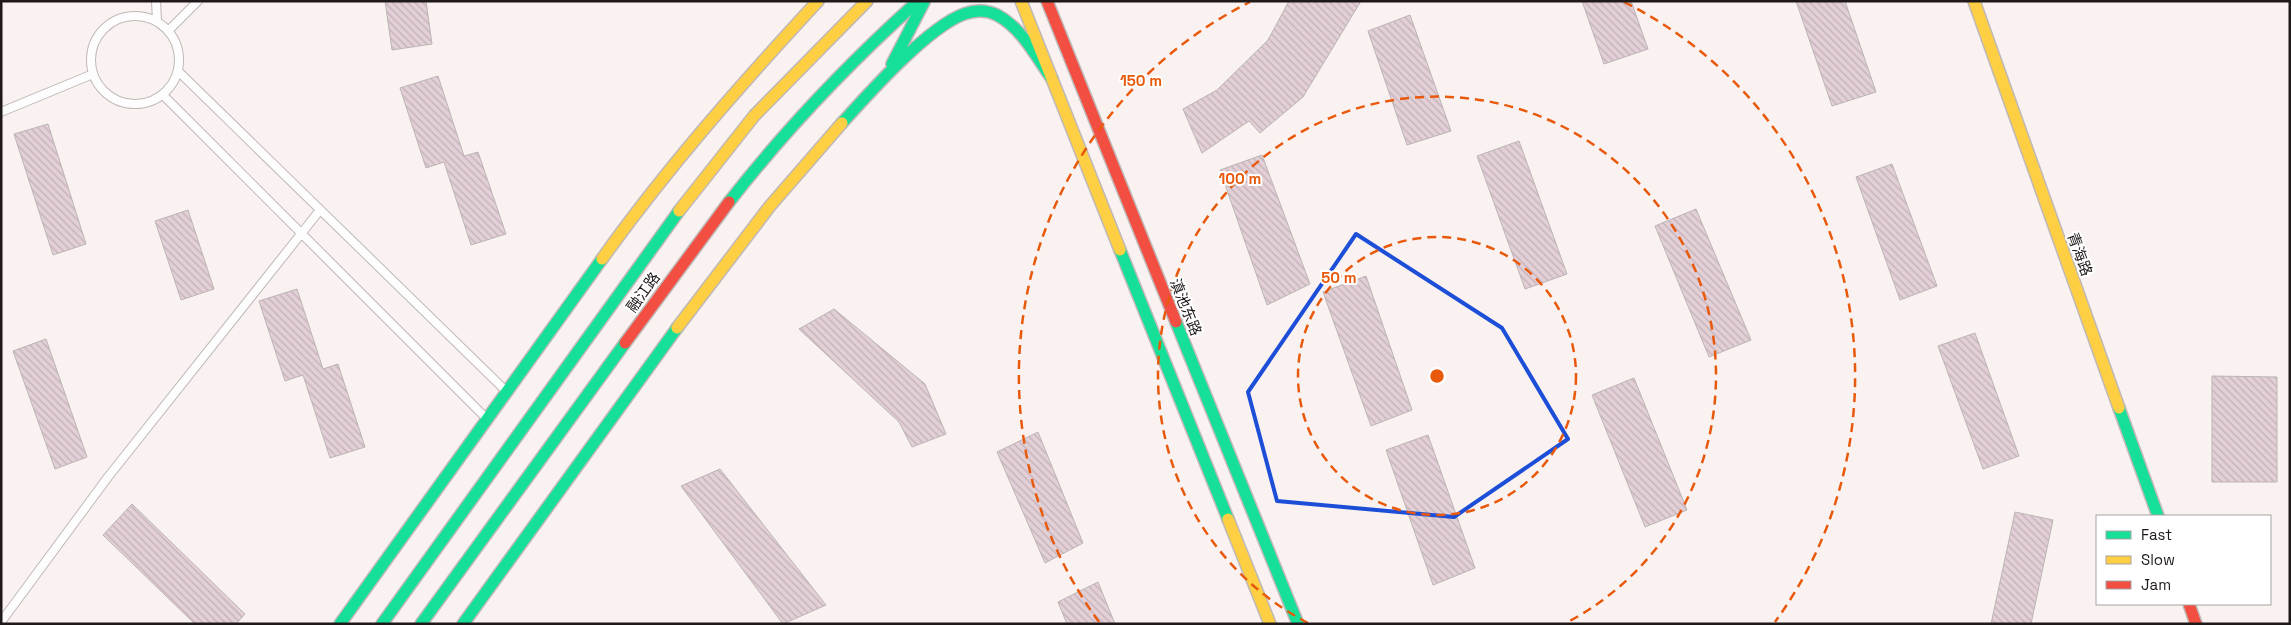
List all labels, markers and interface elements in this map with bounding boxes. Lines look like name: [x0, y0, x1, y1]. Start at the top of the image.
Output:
text: 150 m: [1120, 71, 1162, 90]
text: 100 m: [1219, 169, 1261, 188]
street label: 青海路: [2063, 230, 2097, 278]
street label: 融江路: [622, 268, 664, 316]
text: 50 m: [1321, 268, 1357, 287]
street label: 滇池东路: [1166, 276, 1206, 338]
centre of rings: [1428, 367, 1446, 385]
legend: [2096, 515, 2271, 605]
text: Fast: [2141, 525, 2172, 544]
text: Slow: [2141, 550, 2175, 569]
text: Jam: [2141, 575, 2171, 594]

